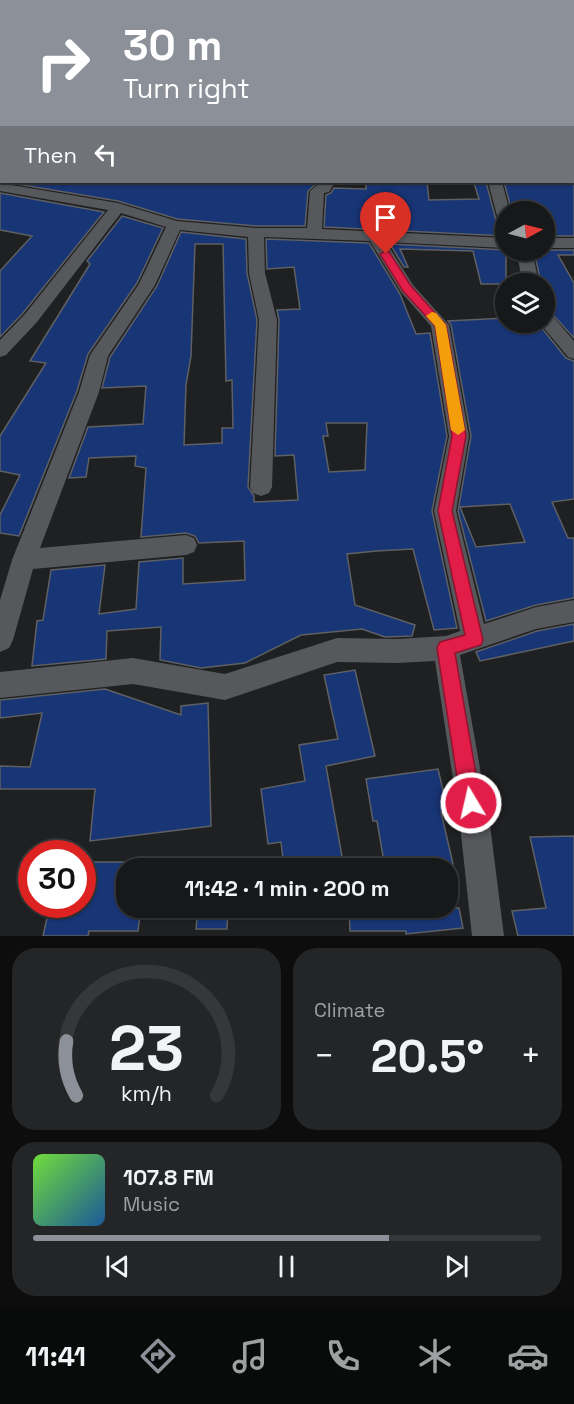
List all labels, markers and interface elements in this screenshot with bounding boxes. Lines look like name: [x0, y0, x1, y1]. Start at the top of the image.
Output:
text: 30 m: [123, 19, 222, 72]
icon: right: [24, 24, 102, 102]
text: Turn right: [123, 71, 250, 106]
icon: left: [89, 138, 122, 171]
text: Then: [24, 141, 77, 169]
pin: [360, 192, 411, 254]
icon: arrive: [369, 201, 402, 234]
north arrow: [495, 201, 555, 261]
map controls: [495, 201, 555, 333]
button: layers: [495, 273, 555, 333]
position arrow: [439, 771, 503, 835]
speed limit sign: 30: [18, 840, 96, 918]
text: 11:42 · 1 min · 200 m: [184, 874, 390, 902]
text: Climate: [314, 997, 385, 1023]
text: 23: [109, 1009, 184, 1088]
text: 20.5°: [371, 1028, 484, 1085]
text: −: [314, 1035, 334, 1077]
text: +: [521, 1035, 541, 1077]
text: km/h: [121, 1080, 172, 1107]
text: 107.8 FM: [123, 1163, 214, 1191]
text: Music: [123, 1191, 180, 1217]
icon: previous: [101, 1250, 134, 1283]
icon: pause: [270, 1250, 303, 1283]
icon: next: [440, 1250, 473, 1283]
icon: directions: [137, 1335, 179, 1377]
icon: music: [229, 1335, 271, 1377]
icon: phone: [322, 1335, 364, 1377]
icon: climate: [414, 1335, 456, 1377]
icon: car: [507, 1335, 549, 1377]
text: 11:41: [25, 1339, 86, 1374]

